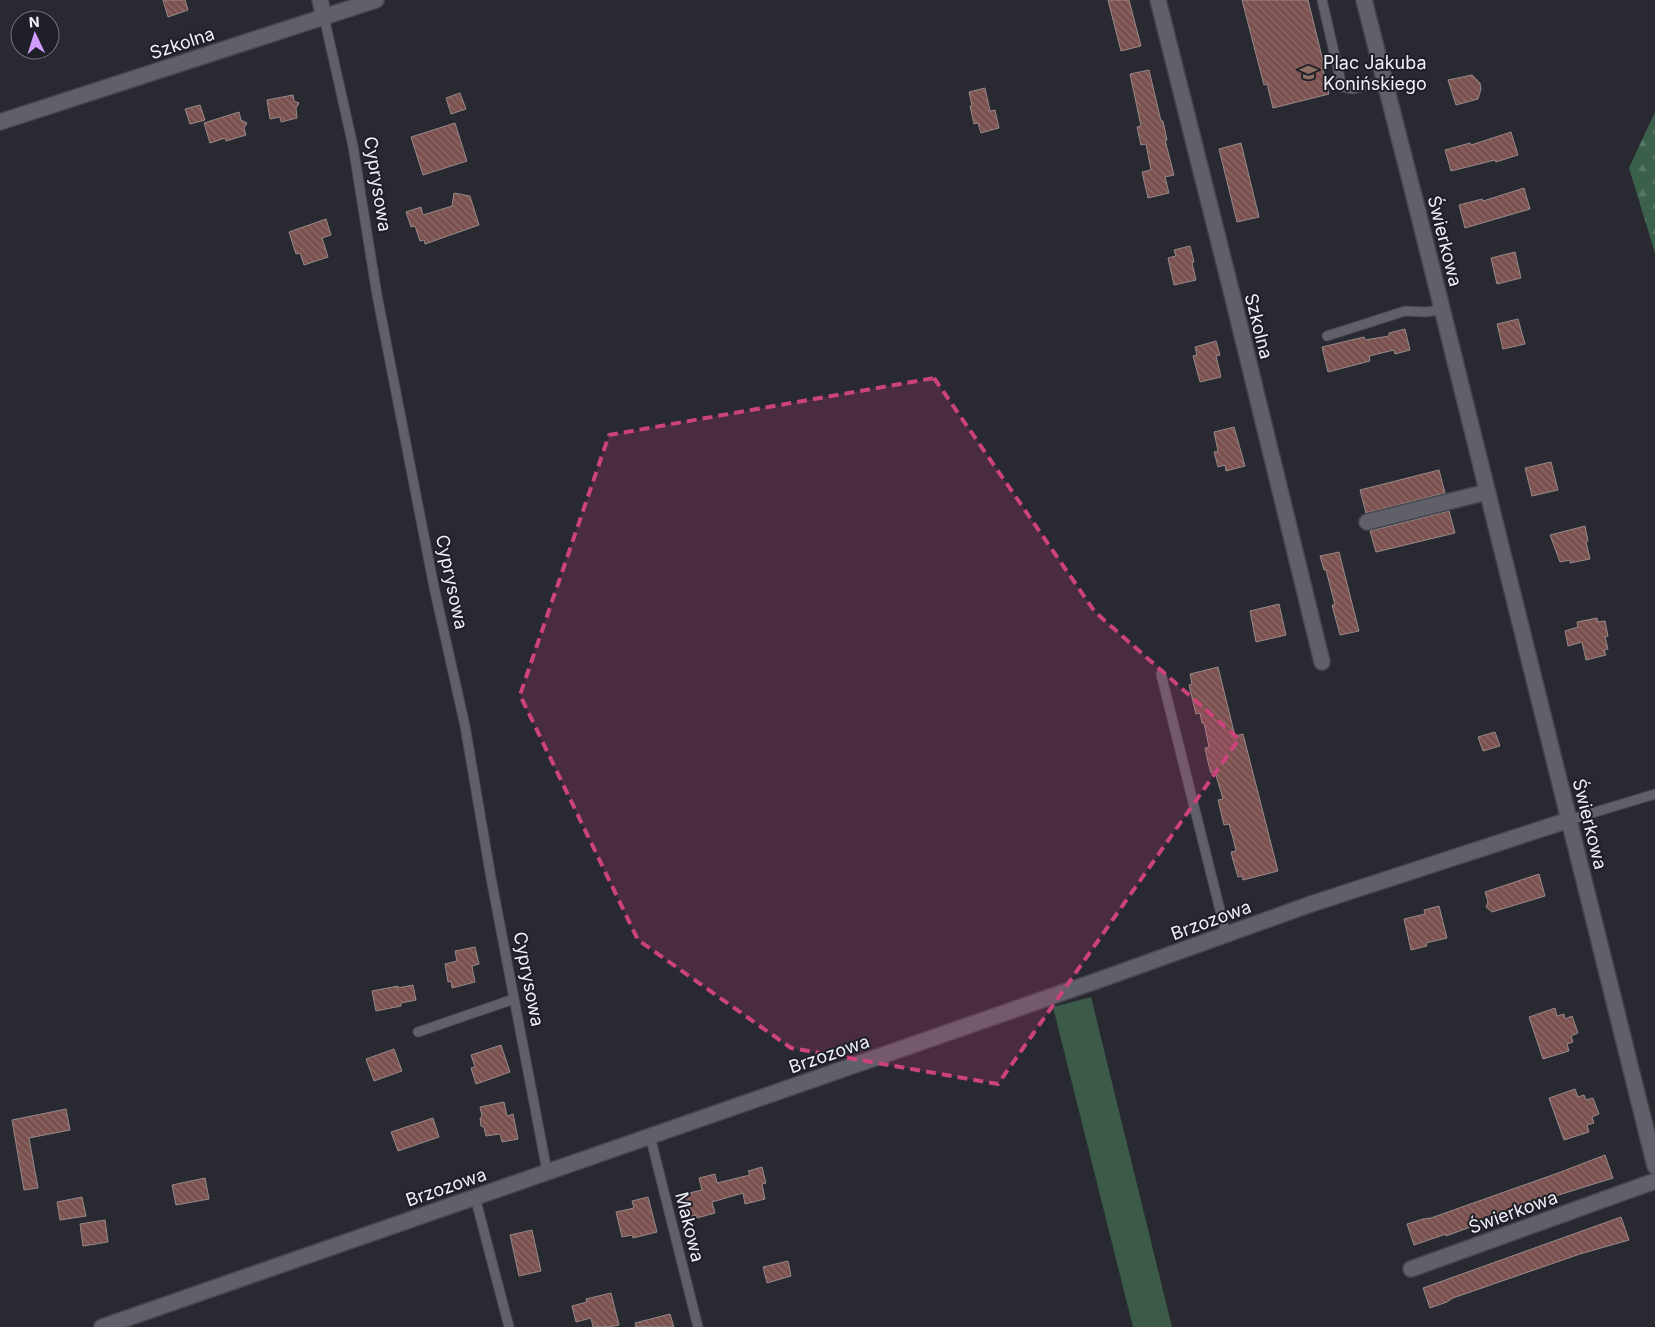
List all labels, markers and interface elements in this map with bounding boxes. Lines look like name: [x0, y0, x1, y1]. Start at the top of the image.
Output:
north arrow: [10, 10, 60, 60]
text: N: [28, 13, 40, 30]
street label: Szkolna: [147, 23, 217, 63]
place label: Plac Jakuba Konińskiego: [1323, 52, 1427, 94]
school or university icon: Plac Jakuba Konińskiego: [1299, 62, 1319, 82]
street label: Cyprysowa: [360, 135, 396, 233]
street label: Świerkowa: [1424, 193, 1467, 289]
street label: Szkolna: [1241, 291, 1277, 361]
street label: Cyprysowa: [432, 533, 472, 631]
street label: Świerkowa: [1569, 776, 1612, 872]
street label: Brzozowa: [1168, 896, 1254, 944]
street label: Cyprysowa: [510, 930, 548, 1028]
street label: Brzozowa: [786, 1030, 872, 1078]
street label: Brzozowa: [403, 1163, 489, 1211]
street label: Świerkowa: [1465, 1185, 1560, 1238]
street label: Makowa: [671, 1190, 709, 1264]

